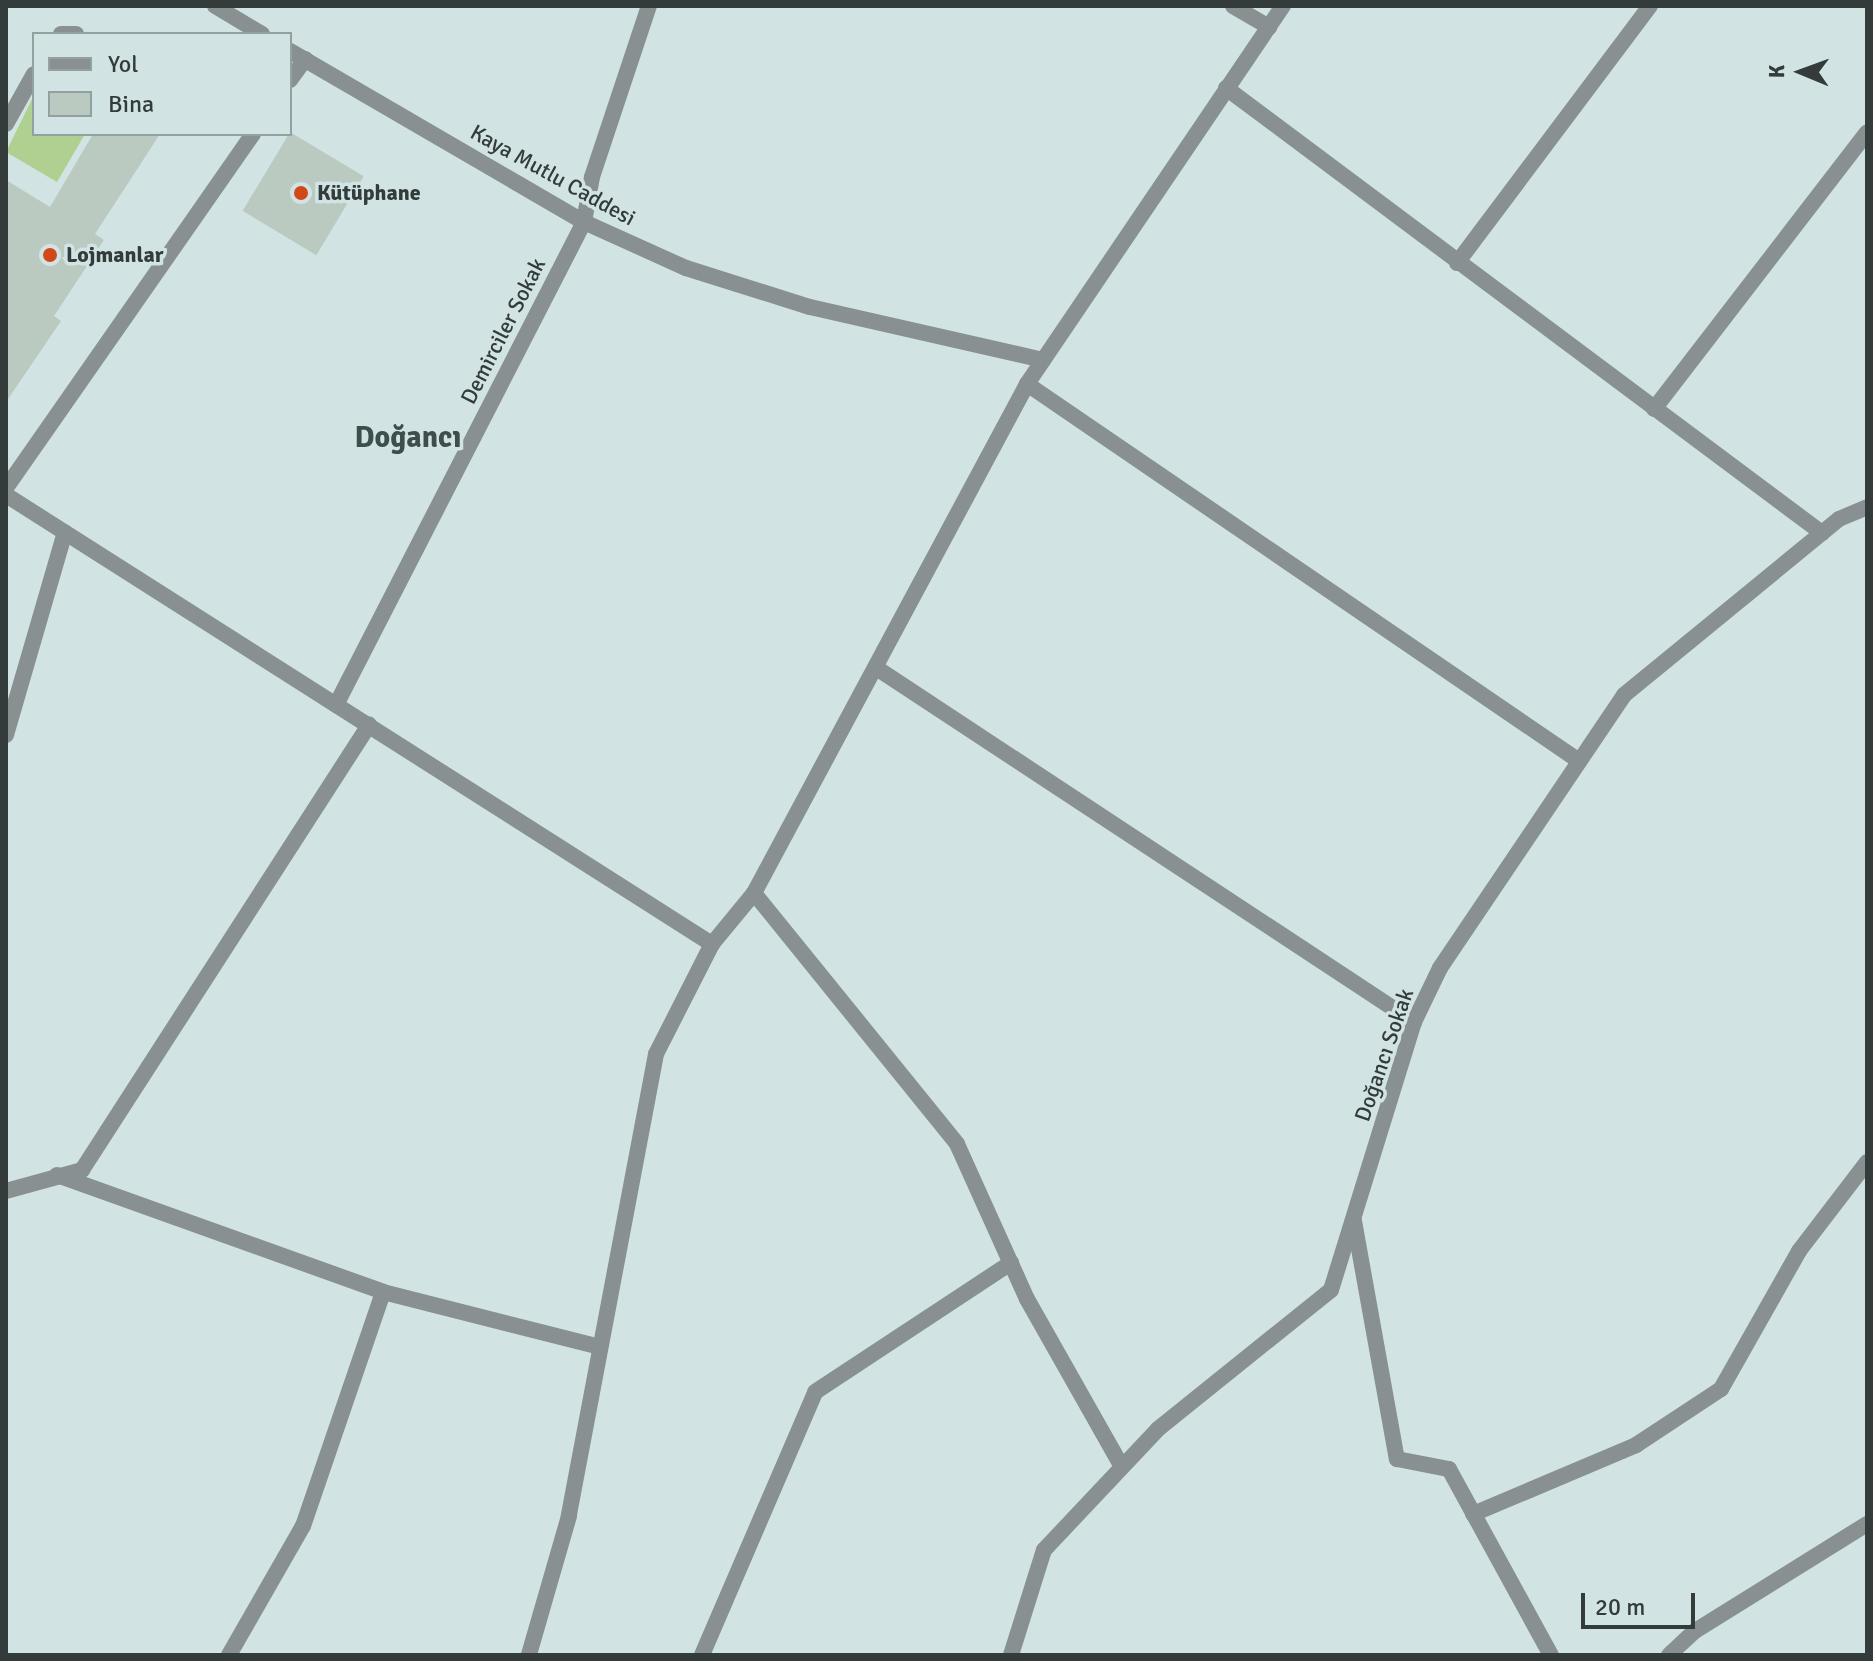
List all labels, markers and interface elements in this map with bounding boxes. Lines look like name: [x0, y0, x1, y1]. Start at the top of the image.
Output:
legend: [32, 32, 292, 136]
north arrow: [1761, 32, 1841, 112]
text: Yol: [108, 49, 138, 79]
text: K: [1763, 65, 1790, 79]
text: Bina: [108, 89, 154, 119]
street label: Kaya Mutlu Caddesi: [466, 119, 640, 231]
place label: Kütüphane: [317, 180, 421, 206]
marker: Kütüphane: [292, 184, 310, 202]
place label: Lojmanlar: [66, 242, 164, 268]
marker: Lojmanlar: [41, 246, 59, 264]
street label: Demirciler Sokak: [455, 254, 551, 408]
district label: Doğancı: [354, 420, 462, 456]
street label: Doğancı Sokak: [1349, 985, 1419, 1125]
scale bar: [1585, 1577, 1699, 1627]
text: 20 m: [1595, 1592, 1645, 1622]

